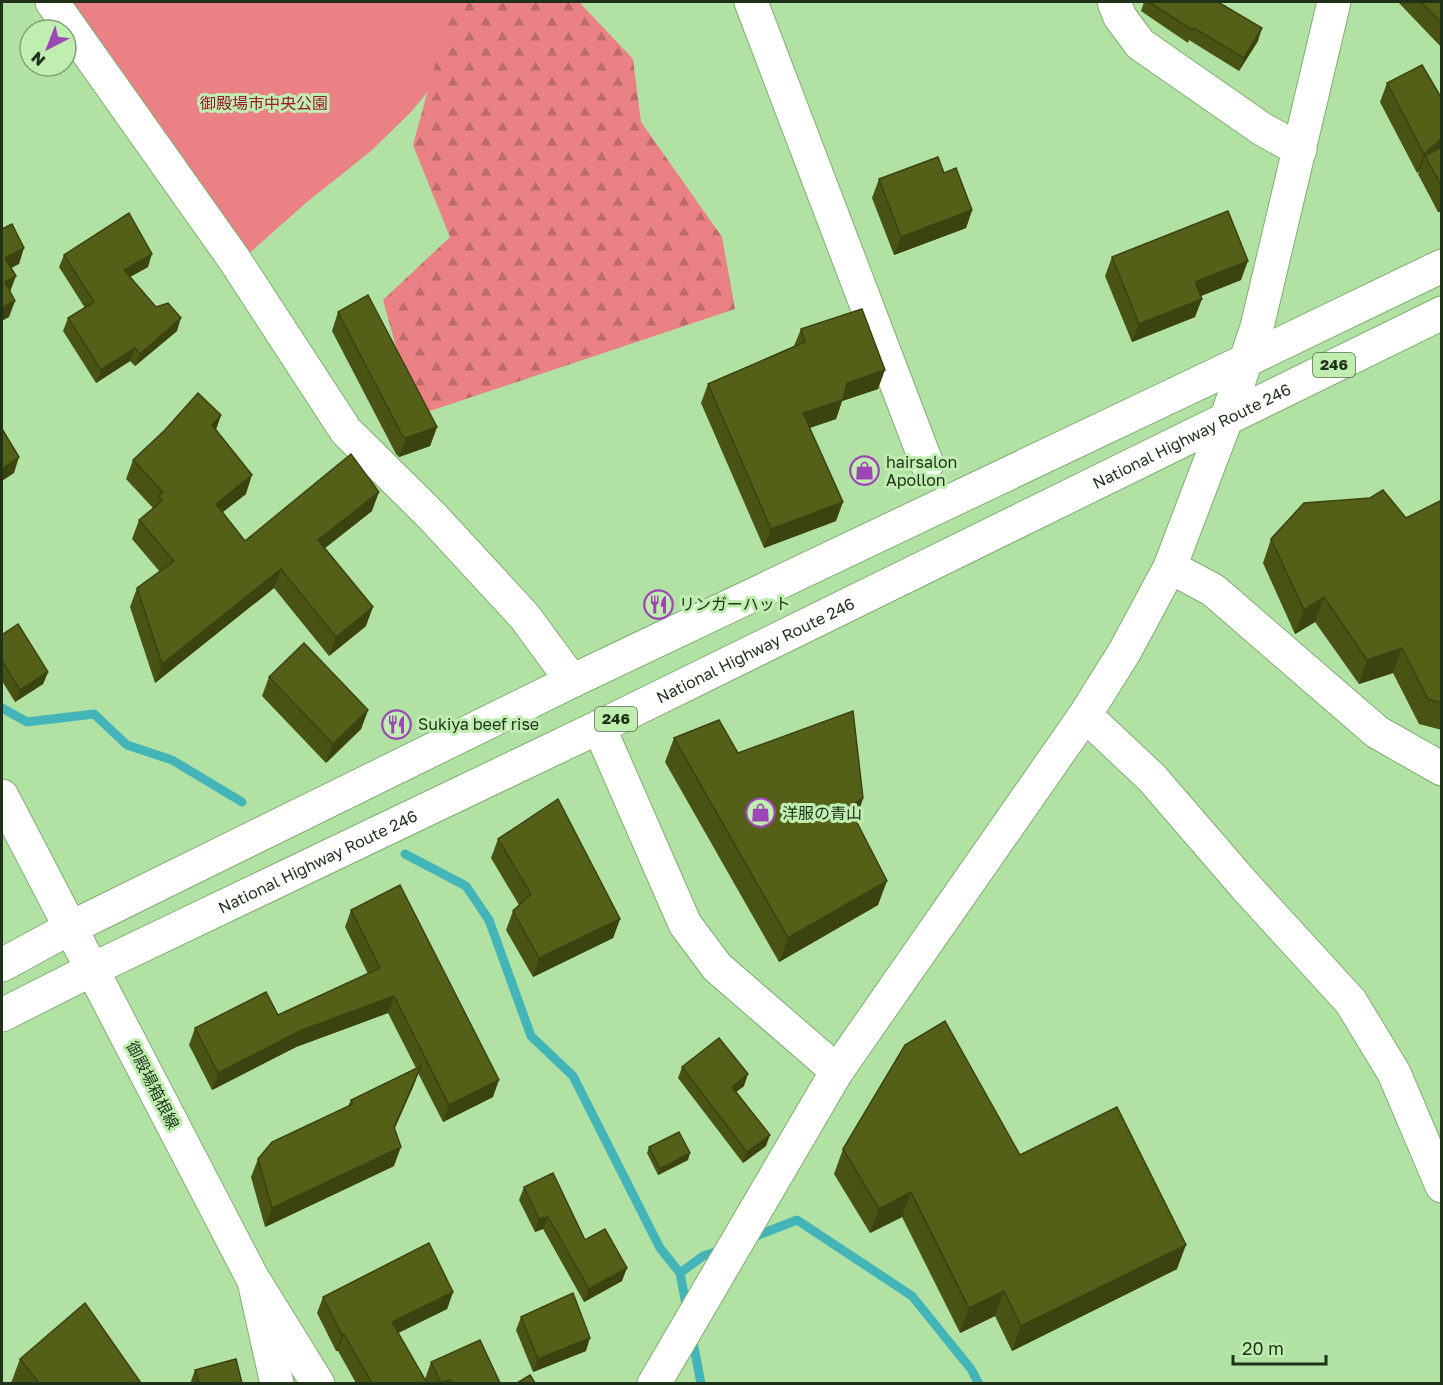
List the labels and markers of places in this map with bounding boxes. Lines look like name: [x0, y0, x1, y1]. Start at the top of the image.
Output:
place label: hairsalon Apollon: [886, 452, 957, 490]
shop icon: hairsalon Apollon: [849, 455, 881, 487]
restaurant icon: リンガーハット: [642, 588, 674, 620]
place label: リンガーハット: [679, 594, 791, 614]
restaurant icon: Sukiya beef rise: [381, 708, 413, 740]
place label: Sukiya beef rise: [418, 714, 539, 734]
shop icon: 洋服の青山: [745, 797, 777, 829]
place label: 洋服の青山: [782, 803, 862, 823]

